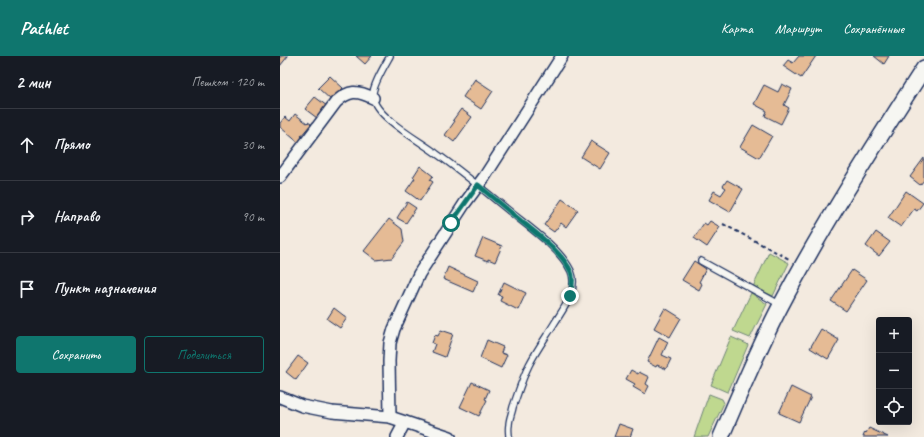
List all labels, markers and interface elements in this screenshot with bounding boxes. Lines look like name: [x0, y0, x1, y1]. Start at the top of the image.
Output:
text: Pathlet: [20, 16, 68, 40]
text: Карта: [721, 20, 753, 37]
text: Маршрут: [775, 20, 821, 37]
text: Сохранённые: [843, 20, 904, 37]
text: 2 мин: [16, 72, 51, 93]
text: Пешком · 120 m: [191, 74, 264, 90]
icon: ahead: [16, 134, 38, 156]
text: Прямо: [54, 135, 90, 154]
text: 30 m: [242, 137, 264, 153]
icon: right: [16, 206, 38, 228]
text: Направо: [54, 207, 100, 226]
text: 90 m: [242, 209, 264, 225]
route start: [442, 214, 460, 232]
icon: arrive: [16, 278, 38, 300]
text: Пункт назначения: [54, 279, 156, 298]
route end: [561, 287, 579, 305]
map controls: [876, 317, 912, 425]
button: +: [876, 317, 912, 353]
button: Сохранить: [16, 336, 136, 373]
button: Поделиться: [144, 336, 264, 373]
button: −: [876, 353, 912, 389]
button: locate: [876, 389, 912, 425]

